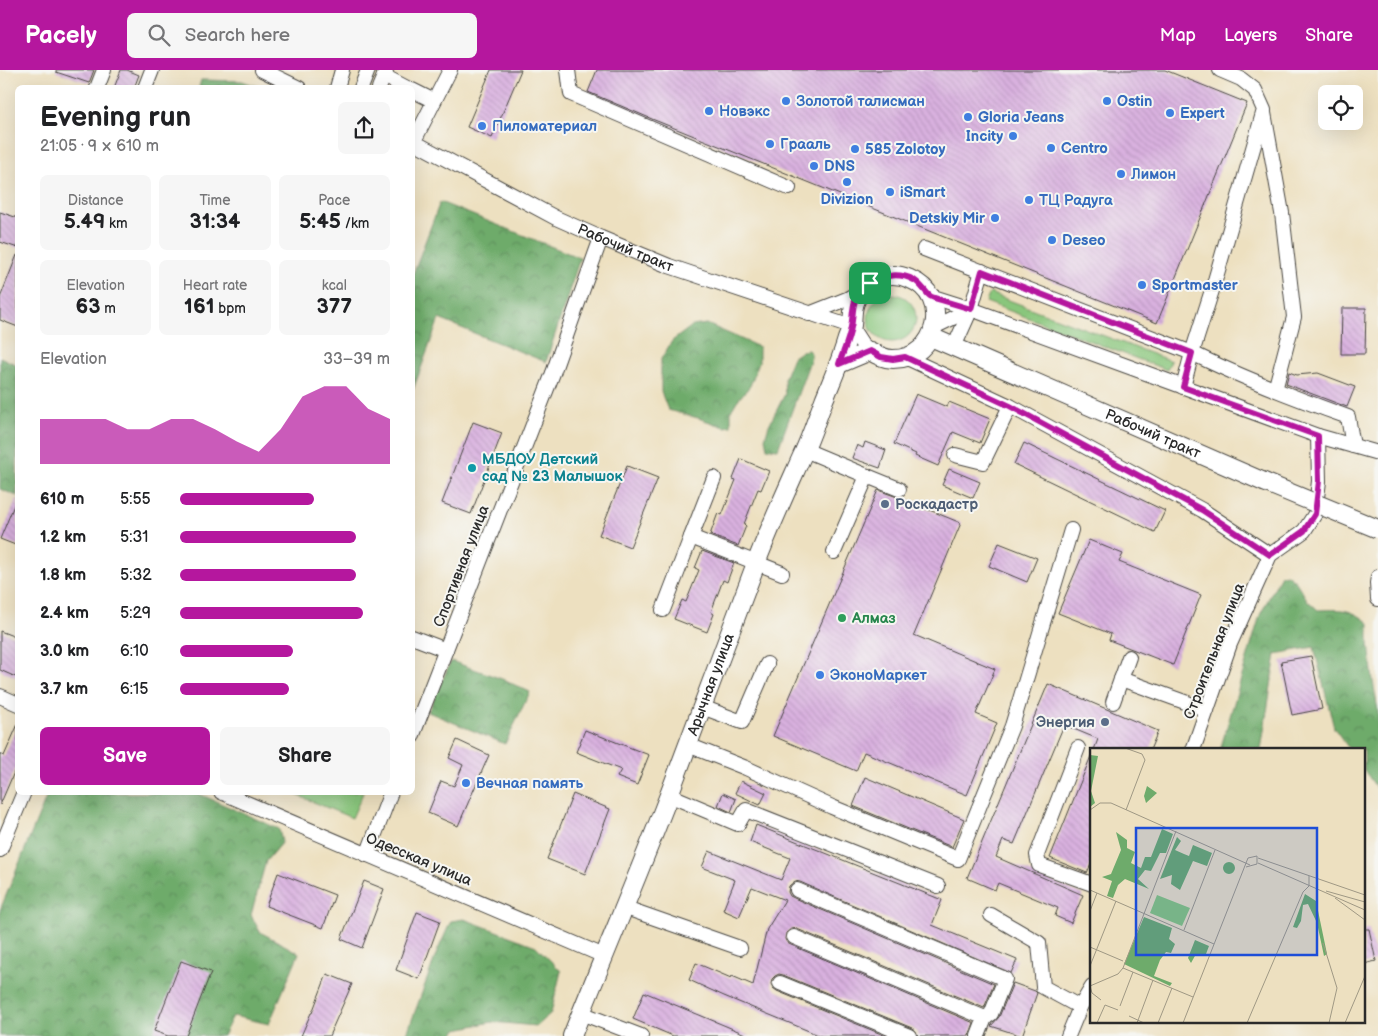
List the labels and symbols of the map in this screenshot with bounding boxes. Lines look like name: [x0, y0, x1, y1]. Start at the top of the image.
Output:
place label: Золотой талисман: [796, 92, 925, 111]
place label: Ostin: [1117, 92, 1152, 111]
marker: Золотой талисман: [780, 95, 792, 107]
marker: Ostin: [1101, 95, 1113, 107]
place label: Новэкс: [719, 102, 771, 121]
place label: Expert: [1180, 104, 1225, 123]
marker: Новэкс: [703, 105, 715, 117]
marker: Expert: [1164, 107, 1176, 119]
place label: Gloria Jeans: [978, 108, 1064, 127]
marker: Gloria Jeans: [962, 111, 974, 123]
place label: Пиломатериал: [492, 117, 597, 136]
marker: Пиломатериал: [476, 120, 488, 132]
place label: Incity: [966, 127, 1003, 146]
marker: Incity: [1007, 130, 1019, 142]
place label: Грааль: [780, 135, 831, 154]
marker: Грааль: [764, 138, 776, 150]
place label: Centro: [1061, 139, 1108, 158]
place label: 585 Zolotoy: [865, 140, 945, 159]
marker: Centro: [1045, 142, 1057, 154]
marker: 585 Zolotoy: [849, 143, 861, 155]
place label: DNS: [824, 157, 855, 176]
marker: DNS: [808, 160, 820, 172]
place label: Лимон: [1130, 165, 1176, 184]
marker: Лимон: [1115, 168, 1127, 180]
marker: Divizion: [841, 176, 853, 188]
place label: iSmart: [900, 183, 945, 202]
marker: iSmart: [884, 186, 896, 198]
place label: Divizion: [821, 190, 873, 209]
place label: ТЦ Радуга: [1039, 191, 1113, 210]
marker: ТЦ Радуга: [1023, 194, 1035, 206]
place label: Detskiy Mir: [909, 209, 986, 228]
marker: Detskiy Mir: [989, 212, 1001, 224]
street label: Рабочий тракт: [574, 220, 676, 277]
place label: Deseo: [1062, 231, 1106, 250]
marker: Deseo: [1046, 234, 1058, 246]
pin: [849, 262, 891, 304]
place label: Sportmaster: [1152, 276, 1239, 295]
marker: Sportmaster: [1136, 279, 1148, 291]
street label: Рабочий тракт: [1102, 405, 1203, 463]
place label: МБДОУ Детский сад № 23 Малышок: [482, 450, 623, 486]
marker: МБДОУ Детский сад № 23 Малышок: [466, 462, 478, 474]
place label: Роскадастр: [895, 495, 978, 514]
marker: Роскадастр: [879, 498, 891, 510]
street label: Спортивная улица: [429, 502, 494, 630]
street label: Строительная улица: [1180, 580, 1249, 722]
place label: Алмаз: [851, 609, 896, 628]
marker: Алмаз: [836, 612, 848, 624]
street label: Арычная улица: [683, 631, 739, 739]
place label: ЭконоМаркет: [830, 666, 928, 685]
marker: ЭконоМаркет: [814, 669, 826, 681]
place label: Энергия: [1036, 713, 1095, 732]
marker: Энергия: [1099, 716, 1111, 728]
inset map: [1090, 748, 1366, 1024]
place label: Вечная память: [476, 774, 584, 793]
marker: Вечная память: [460, 777, 472, 789]
street label: Одесская улица: [363, 829, 475, 890]

